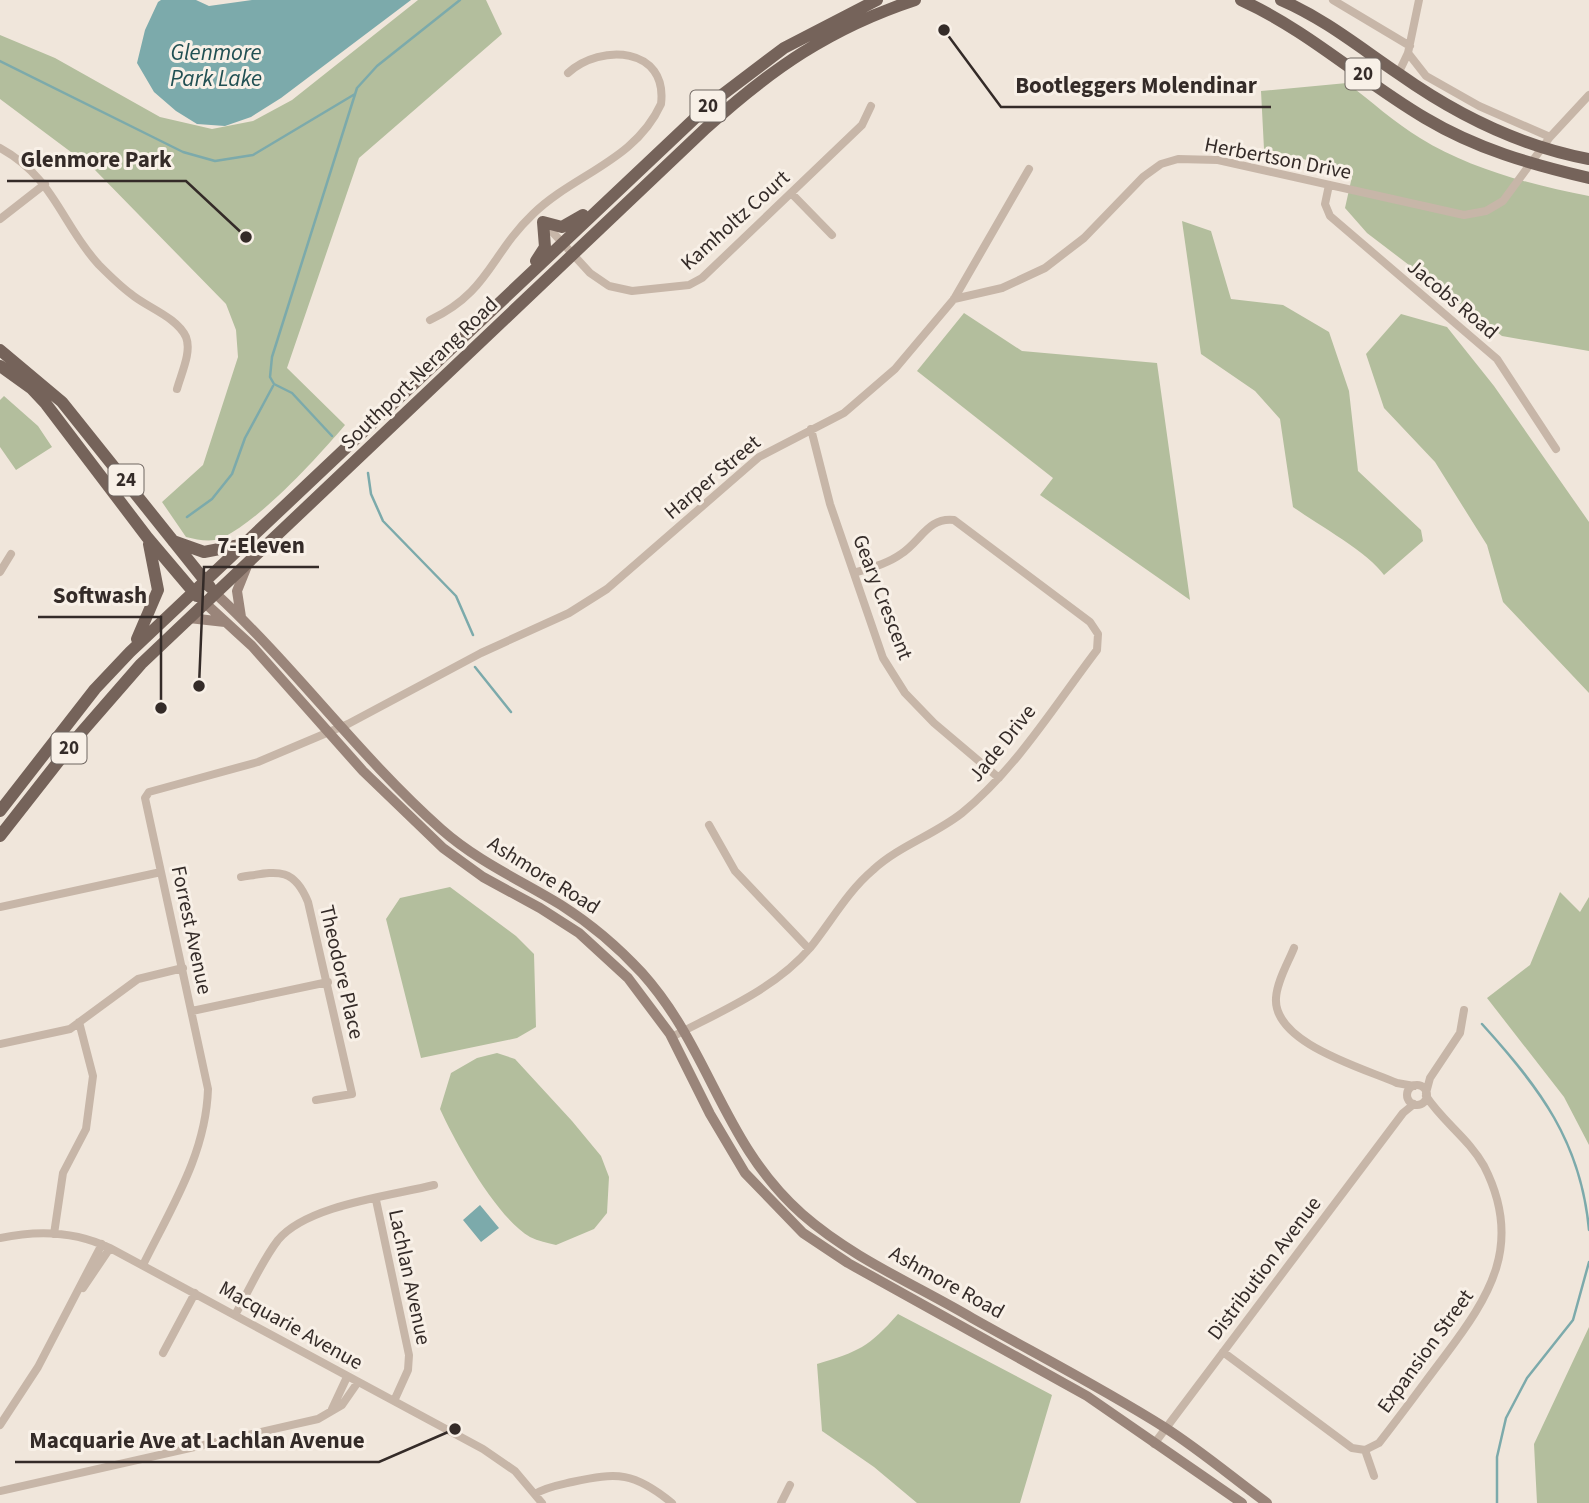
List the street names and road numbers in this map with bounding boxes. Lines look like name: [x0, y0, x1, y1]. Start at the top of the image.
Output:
road number: 20: [1346, 58, 1380, 90]
road number: 20: [690, 90, 726, 122]
street label: Herbertson Drive: [1202, 129, 1354, 187]
street label: Kamholtz Court: [674, 163, 796, 277]
street label: Jacobs Road: [1401, 252, 1505, 346]
street label: Southport-Nerang Road: [334, 290, 504, 456]
street label: Harper Street: [657, 428, 767, 526]
road number: 24: [108, 464, 144, 495]
street label: Geary Crescent: [845, 530, 921, 664]
street label: Jade Drive: [961, 698, 1043, 788]
road number: 20: [52, 733, 86, 764]
street label: Ashmore Road: [482, 828, 606, 922]
street label: Forrest Avenue: [164, 863, 220, 997]
street label: Theodore Place: [312, 902, 372, 1042]
street label: Distribution Avenue: [1200, 1190, 1328, 1346]
street label: Lachlan Avenue: [381, 1206, 439, 1348]
street label: Ashmore Road: [884, 1238, 1010, 1326]
street label: Macquarie Avenue: [214, 1273, 368, 1377]
street label: Expansion Street: [1370, 1283, 1480, 1419]

